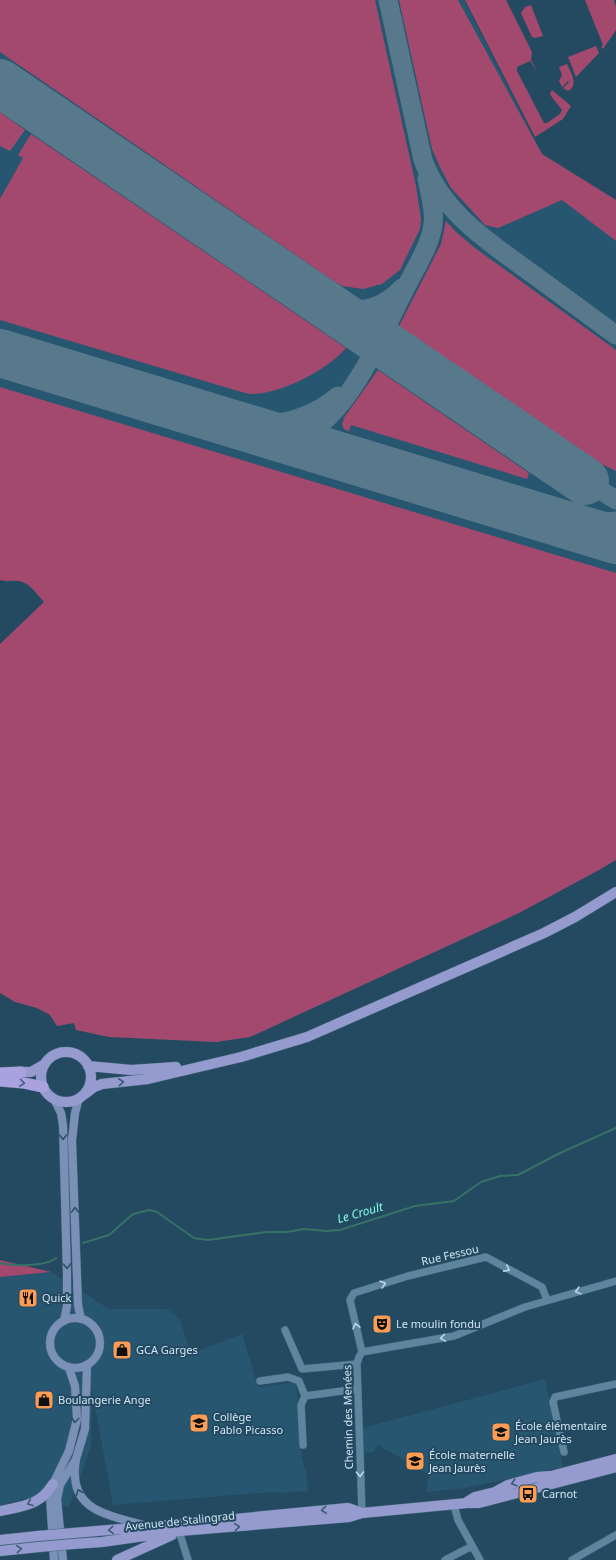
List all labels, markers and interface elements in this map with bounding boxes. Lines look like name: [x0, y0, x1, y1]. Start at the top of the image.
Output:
one-way arrow: [118, 1077, 124, 1086]
one-way arrow: [19, 1078, 25, 1087]
one-way arrow: [59, 1134, 67, 1140]
water label: Le Croult: [335, 1198, 386, 1227]
one-way arrow: [70, 1207, 79, 1213]
street label: Rue Fessou: [420, 1241, 480, 1268]
one-way arrow: [63, 1263, 71, 1269]
one-way arrow: [503, 1264, 510, 1271]
one-way arrow: [380, 1280, 387, 1289]
restaurant icon: Quick: [17, 1287, 39, 1309]
one-way arrow: [575, 1287, 582, 1295]
place label: Quick: [42, 1290, 72, 1305]
theatre icon: Le moulin fondu: [371, 1313, 393, 1335]
place label: Le moulin fondu: [396, 1316, 481, 1331]
one-way arrow: [352, 1323, 360, 1329]
one-way arrow: [439, 1333, 446, 1342]
shop icon: GCA Garges: [111, 1339, 133, 1361]
place label: GCA Garges: [136, 1342, 198, 1357]
street label: Chemin des Menées: [339, 1365, 356, 1469]
shop icon: Boulangerie Ange: [33, 1389, 55, 1411]
place label: Boulangerie Ange: [58, 1392, 151, 1407]
place label: Collège Pablo Picasso: [213, 1409, 283, 1437]
school or university icon: Collège Pablo Picasso: [188, 1412, 210, 1434]
one-way arrow: [71, 1417, 80, 1423]
place label: École élémentaire Jean Jaurès: [514, 1418, 607, 1446]
school or university icon: École élémentaire Jean Jaurès: [490, 1421, 512, 1443]
place label: École maternelle Jean Jaurès: [428, 1447, 515, 1475]
school or university icon: École maternelle Jean Jaurès: [404, 1450, 426, 1472]
one-way arrow: [356, 1471, 365, 1477]
one-way arrow: [510, 1479, 517, 1487]
bus stop icon: Carnot: [517, 1483, 539, 1505]
place label: Carnot: [542, 1486, 577, 1501]
one-way arrow: [76, 1489, 84, 1496]
one-way arrow: [26, 1498, 34, 1506]
one-way arrow: [321, 1506, 327, 1515]
street label: Avenue de Stalingrad: [124, 1507, 235, 1534]
one-way arrow: [234, 1523, 240, 1532]
one-way arrow: [108, 1525, 114, 1534]
one-way arrow: [16, 1545, 23, 1554]

